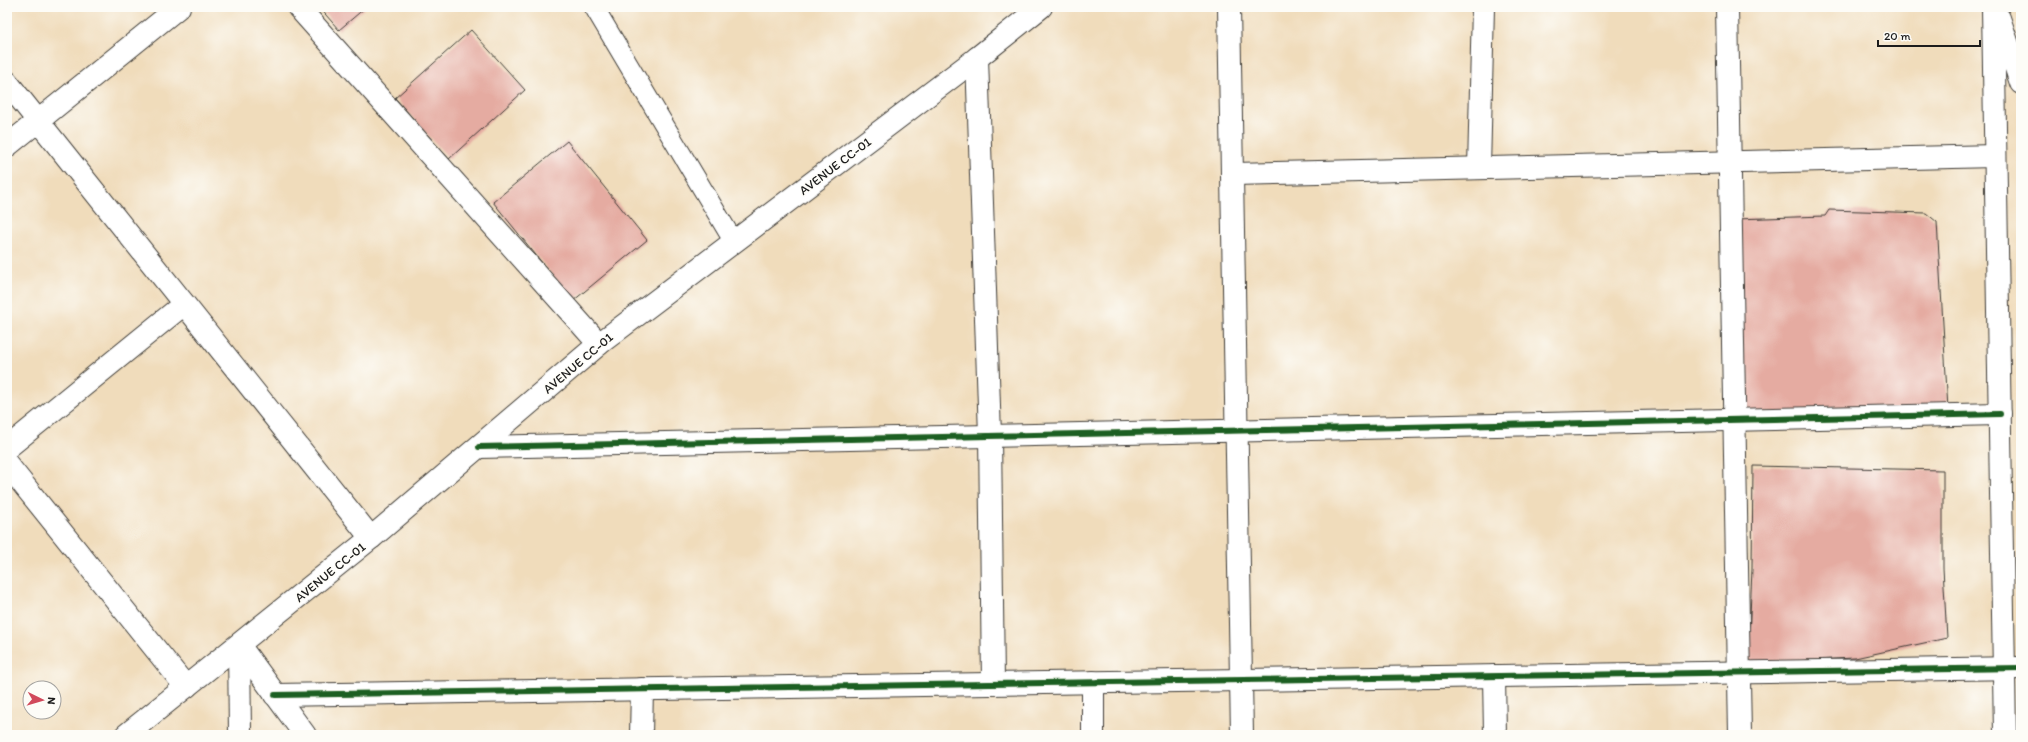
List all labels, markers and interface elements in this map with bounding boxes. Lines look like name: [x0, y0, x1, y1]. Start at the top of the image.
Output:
scale bar: [1878, 22, 1980, 48]
text: 20 m: [1884, 29, 1911, 43]
street label: AVENUE CC-01: [796, 134, 874, 198]
street label: AVENUE CC-01: [540, 330, 616, 396]
street label: AVENUE CC-01: [292, 539, 368, 605]
north arrow: [22, 680, 62, 720]
text: N: [45, 697, 58, 705]

